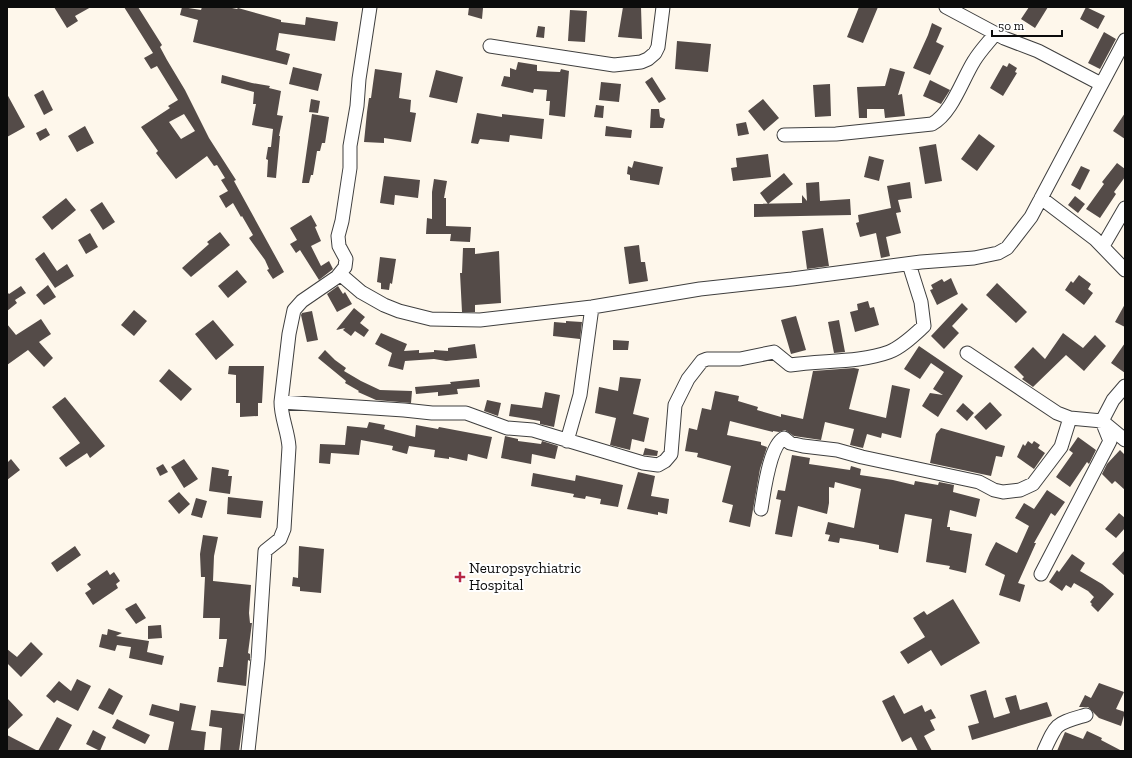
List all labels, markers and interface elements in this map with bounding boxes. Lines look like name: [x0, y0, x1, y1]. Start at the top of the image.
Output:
scale bar: [992, 12, 1062, 38]
text: 50 m: [998, 19, 1025, 33]
place label: Neuropsychiatric Hospital: [469, 559, 581, 594]
marker: Neuropsychiatric Hospital: [454, 571, 466, 583]

